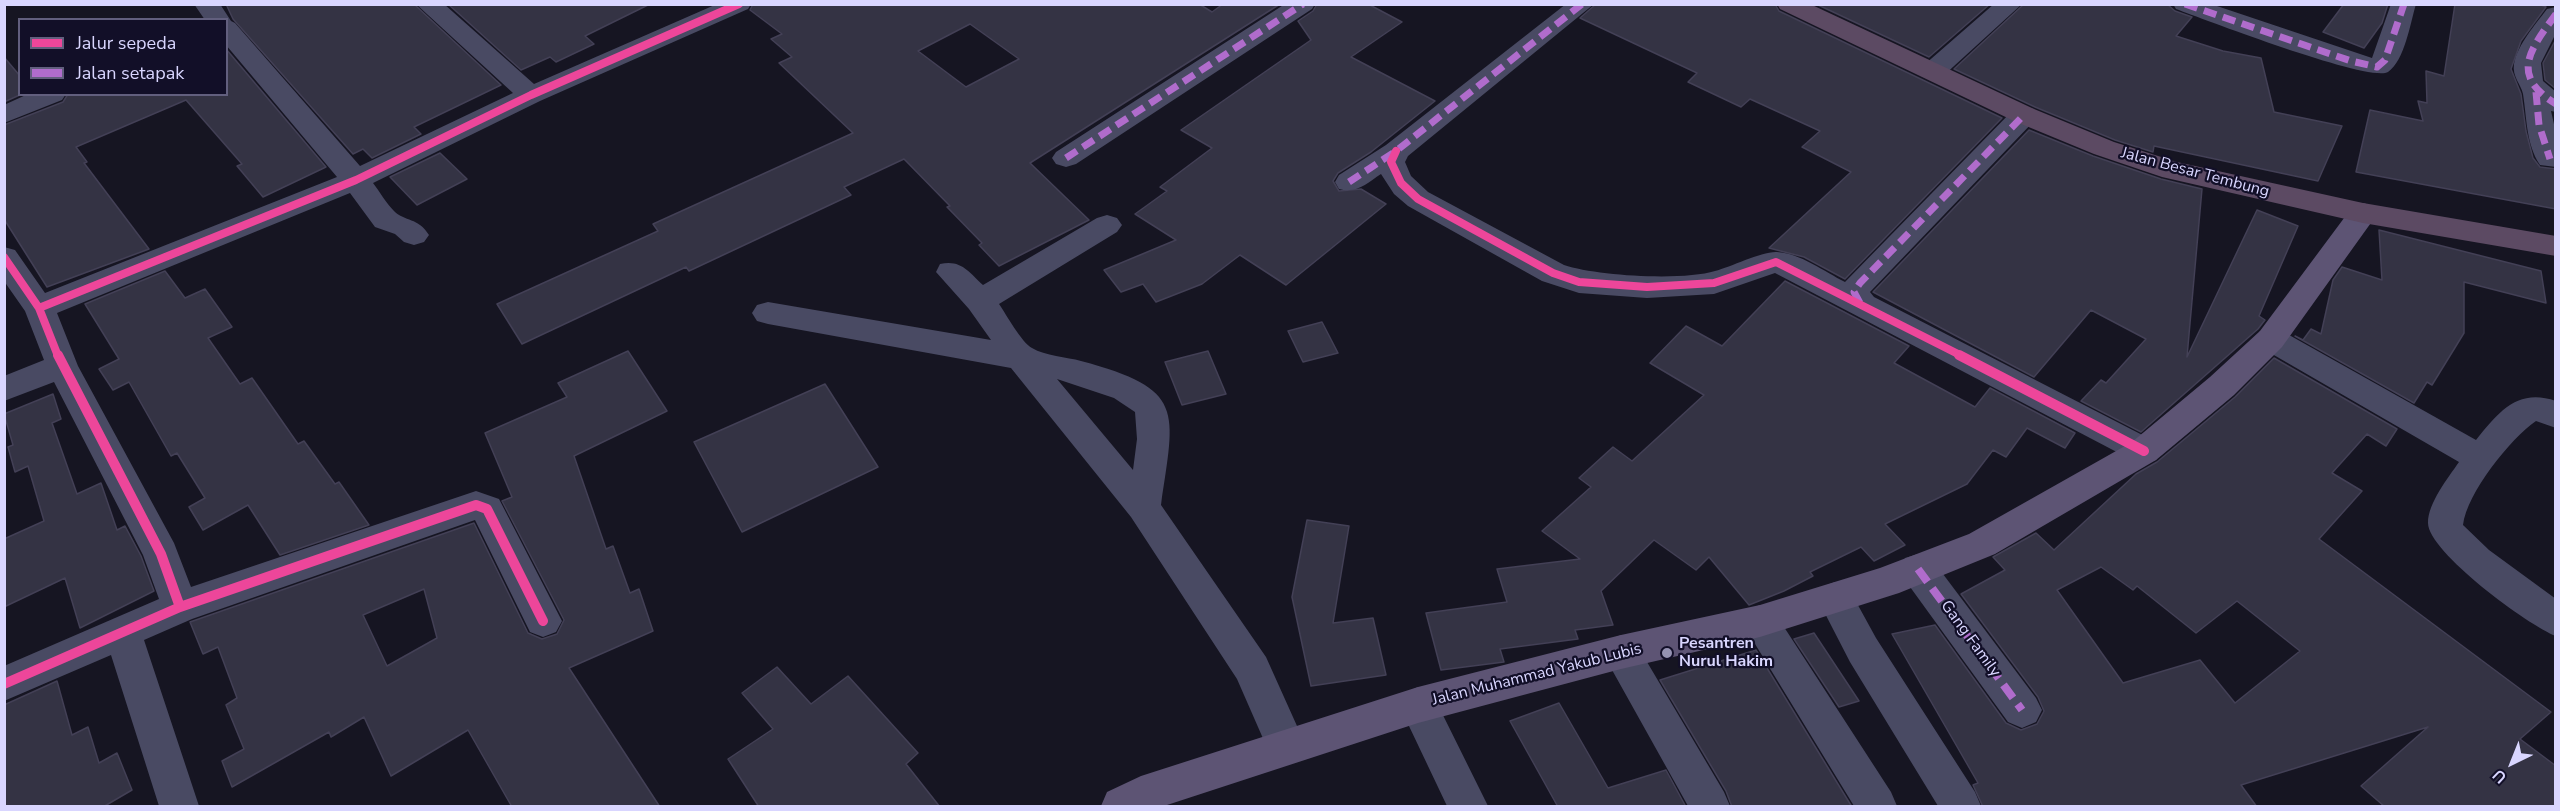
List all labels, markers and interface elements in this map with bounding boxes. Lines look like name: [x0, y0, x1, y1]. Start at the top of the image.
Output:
legend: [18, 18, 228, 96]
text: Jalur sepeda: [76, 31, 176, 55]
text: Jalan setapak: [76, 61, 184, 85]
street label: Jalan Besar Tembung: [2119, 144, 2271, 202]
street label: Gang Family: [1936, 597, 2004, 681]
place label: Pesantren Nurul Hakim: [1679, 634, 1773, 672]
street label: Jalan Muhammad Yakub Lubis: [1430, 640, 1644, 710]
marker: Pesantren Nurul Hakim: [1660, 646, 1674, 660]
north arrow: [2482, 733, 2542, 793]
text: U: [2488, 764, 2512, 788]

